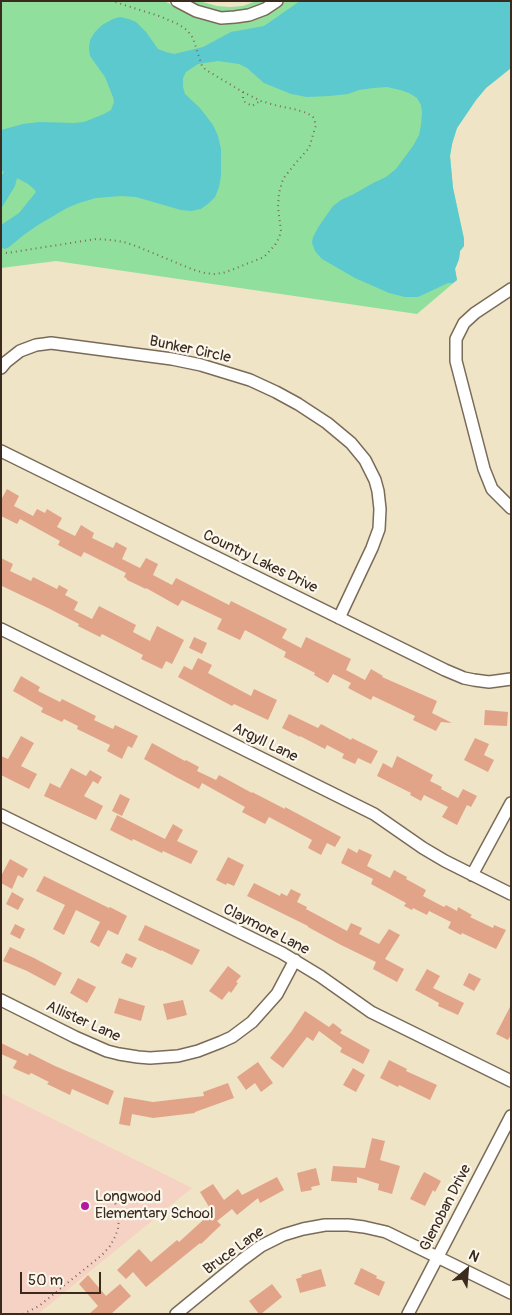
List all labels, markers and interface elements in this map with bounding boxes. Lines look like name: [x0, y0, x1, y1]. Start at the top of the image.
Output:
street label: Bunker Circle: [148, 333, 232, 367]
street label: Country Lakes Drive: [200, 526, 320, 598]
street label: Argyll Lane: [229, 720, 301, 766]
street label: Claymore Lane: [220, 901, 312, 959]
street label: Allister Lane: [43, 998, 123, 1046]
street label: Glenoban Drive: [416, 1162, 476, 1254]
place label: Longwood Elementary School: [95, 1188, 213, 1223]
marker: Longwood Elementary School: [79, 1200, 91, 1212]
street label: Bruce Lane: [200, 1223, 268, 1279]
north arrow: [442, 1245, 492, 1295]
text: N: [466, 1246, 482, 1266]
scale bar: [22, 1262, 104, 1294]
text: 50 m: [28, 1271, 63, 1290]

